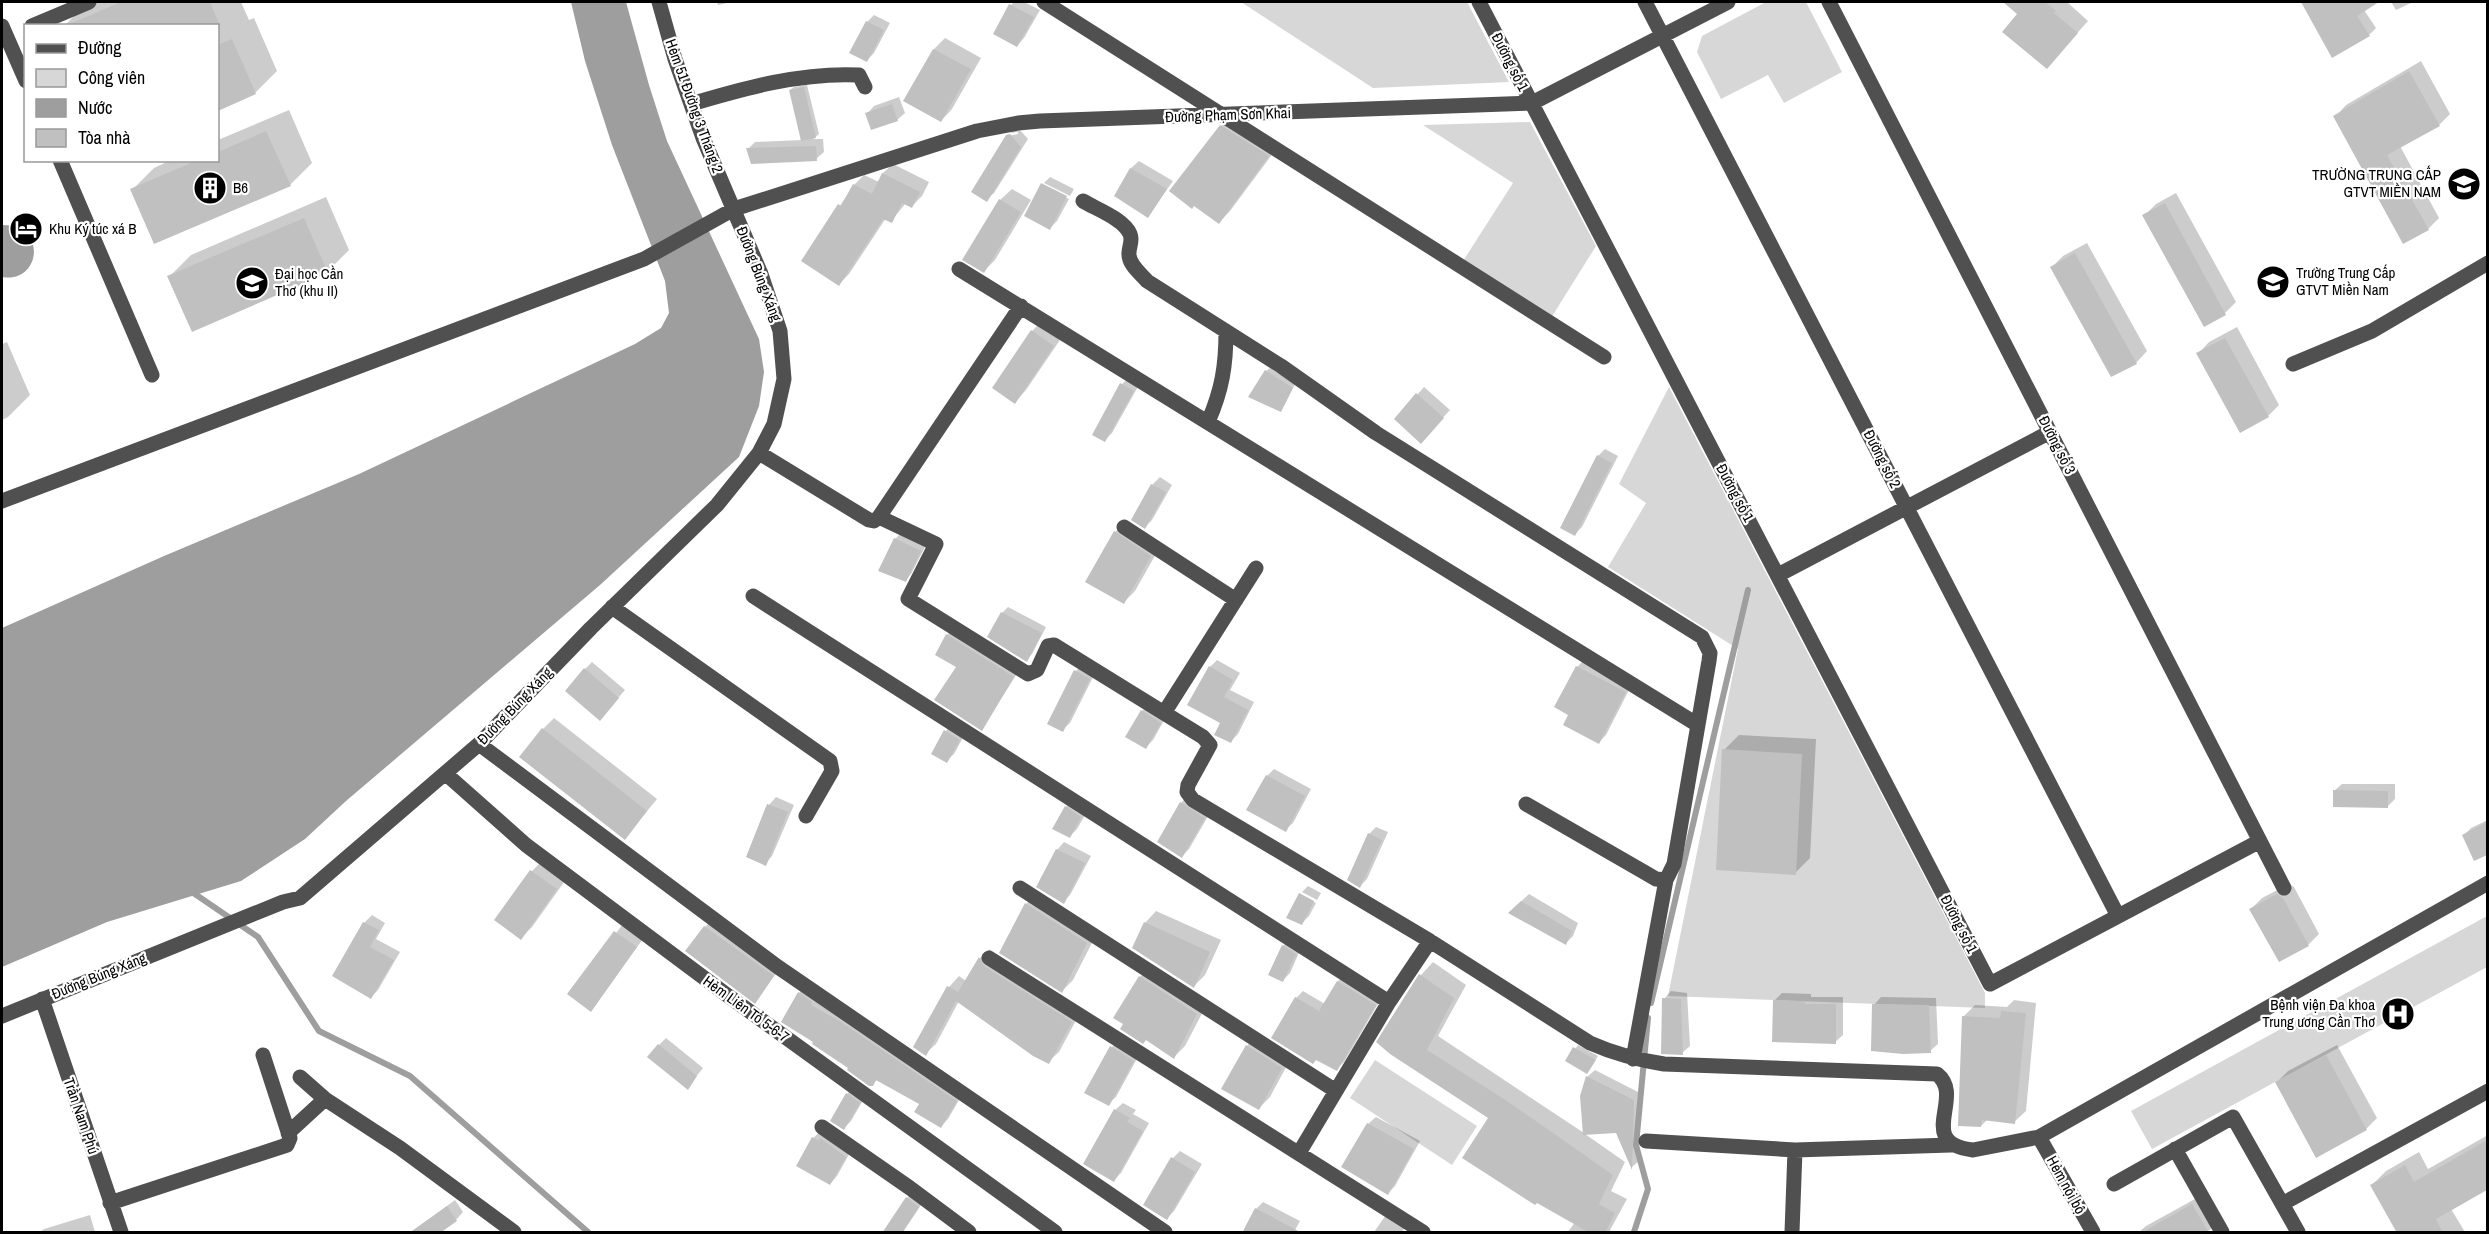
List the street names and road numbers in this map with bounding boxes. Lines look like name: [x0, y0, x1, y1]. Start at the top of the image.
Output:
street label: Đường số 1: [1487, 29, 1534, 95]
street label: Hẻm 51 Đường 3 Tháng 2: [660, 36, 729, 176]
street label: Đường Phạm Sơn Khai: [1165, 102, 1291, 127]
street label: Đường Búng Xáng: [732, 223, 787, 325]
street label: Đường số 3: [2034, 412, 2081, 478]
street label: Đường số 2: [1859, 426, 1906, 492]
street label: Đường số 1: [1711, 460, 1760, 526]
street label: Đường Búng Xáng: [472, 662, 557, 749]
street label: Đường số 1: [1936, 891, 1983, 957]
street label: Đường Búng Xáng: [48, 947, 149, 1004]
street label: Hẻm Liên Tổ 5-6-7: [699, 970, 794, 1047]
street label: Trần Nam Phú: [59, 1075, 104, 1157]
street label: Hẻm nội bộ: [2042, 1152, 2091, 1218]

